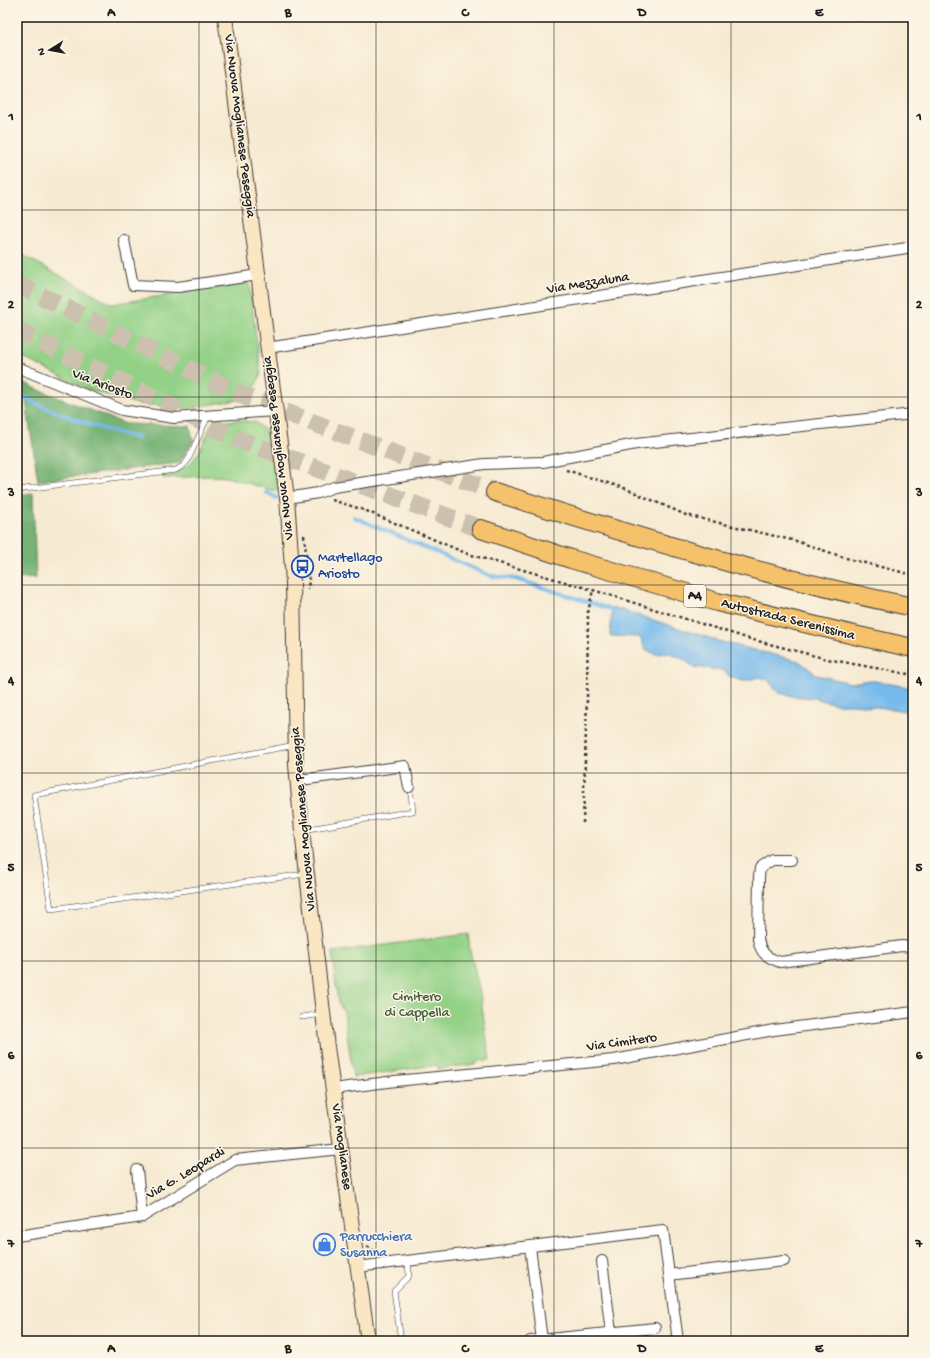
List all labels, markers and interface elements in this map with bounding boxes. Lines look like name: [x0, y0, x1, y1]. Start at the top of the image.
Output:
text: A: [106, 6, 116, 21]
text: B: [284, 6, 293, 21]
text: C: [460, 6, 470, 21]
text: D: [637, 6, 647, 21]
text: E: [815, 6, 824, 21]
north arrow: [30, 30, 70, 70]
street label: Via Nuova Moglianese Peseggia: [219, 32, 259, 220]
text: N: [36, 47, 49, 56]
text: 1: [7, 110, 14, 125]
text: 1: [915, 110, 922, 125]
street label: Via Mezzaluna: [545, 269, 632, 299]
text: 2: [8, 298, 15, 313]
text: 2: [916, 298, 923, 313]
street label: Via Nuova Moglianese Peseggia: [259, 354, 299, 542]
street label: Via Ariosto: [68, 365, 135, 404]
text: 3: [7, 486, 15, 501]
text: 3: [915, 486, 923, 501]
place label: Martellago Ariosto: [318, 550, 383, 583]
bus stop icon: Martellago Ariosto: [289, 553, 315, 579]
road number: A4: [684, 585, 706, 607]
street label: Autostrada Serenissima: [719, 595, 858, 645]
text: 4: [7, 674, 15, 689]
text: 4: [915, 674, 923, 689]
street label: Via Nuova Moglianese Peseggia: [287, 725, 321, 913]
text: 5: [8, 861, 15, 876]
text: 5: [916, 861, 923, 876]
park label: Cimitero di Cappella: [385, 989, 451, 1022]
street label: Via Cimitero: [585, 1030, 658, 1056]
text: 6: [8, 1049, 15, 1064]
text: 6: [916, 1049, 923, 1064]
street label: Via Moglianese: [326, 1102, 356, 1192]
street label: Via G. Leopardi: [143, 1144, 228, 1205]
place label: Parrucchiera Susanna: [339, 1229, 413, 1262]
shop icon: Parrucchiera Susanna: [311, 1232, 337, 1258]
text: 7: [7, 1237, 16, 1252]
text: 7: [915, 1237, 924, 1252]
text: A: [106, 1342, 116, 1357]
text: B: [284, 1342, 293, 1357]
text: C: [460, 1342, 470, 1357]
text: D: [637, 1342, 647, 1357]
text: E: [815, 1342, 824, 1357]

